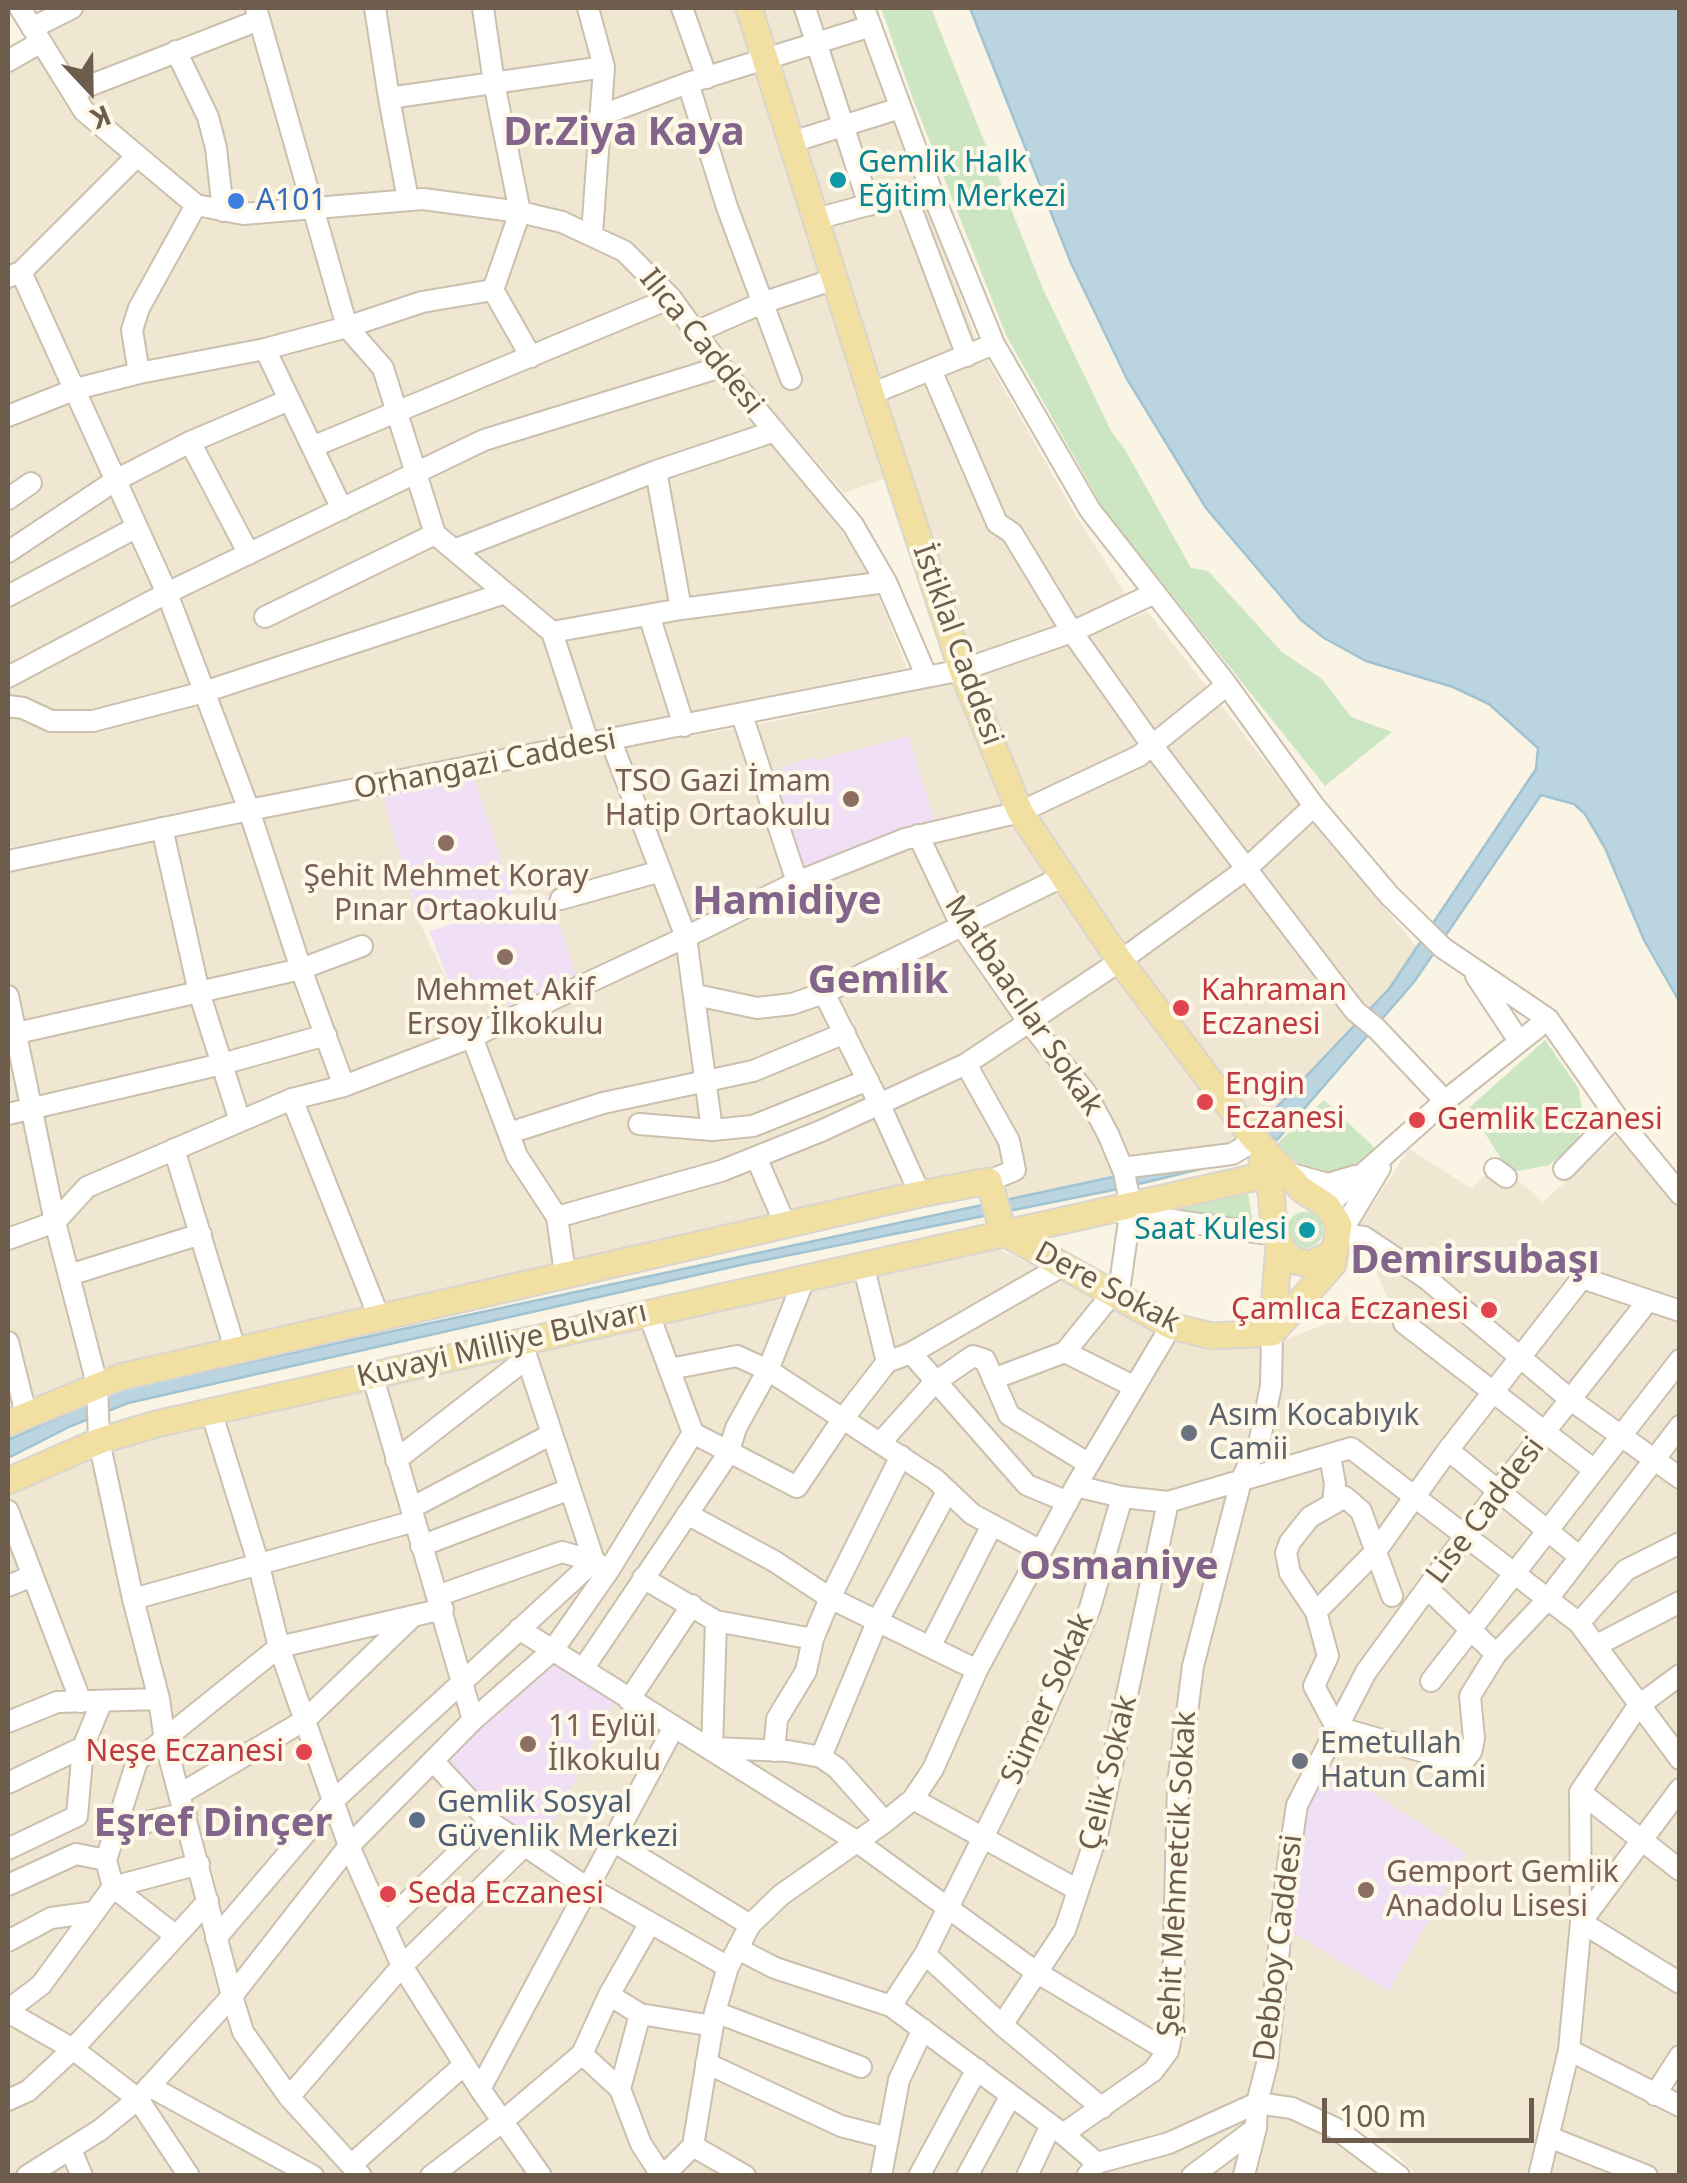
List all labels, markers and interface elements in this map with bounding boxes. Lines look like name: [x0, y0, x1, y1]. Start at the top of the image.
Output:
north arrow: [40, 40, 140, 140]
text: K: [86, 97, 117, 139]
district label: Dr.Ziya Kaya: [503, 110, 745, 158]
place label: Gemlik Halk Eğitim Merkezi: [858, 145, 1066, 216]
marker: Gemlik Halk Eğitim Merkezi: [827, 169, 849, 191]
place label: A101: [256, 183, 327, 219]
marker: A101: [225, 190, 247, 212]
street label: Ilıca Caddesi: [632, 262, 770, 422]
street label: İstiklal Caddesi: [904, 540, 1010, 750]
street label: Orhangazi Caddesi: [351, 722, 619, 808]
place label: TSO Gazi İmam Hatip Ortaokulu: [605, 764, 831, 834]
marker: TSO Gazi İmam Hatip Ortaokulu: [840, 788, 862, 810]
marker: Şehit Mehmet Koray Pınar Ortaokulu: [435, 832, 457, 854]
place label: Şehit Mehmet Koray Pınar Ortaokulu: [303, 859, 589, 930]
district label: Hamidiye: [692, 879, 882, 927]
street label: Matbaacılar Sokak: [936, 889, 1110, 1123]
marker: Mehmet Akif Ersoy İlkokulu: [494, 946, 516, 968]
district label: Gemlik: [808, 958, 948, 1006]
place label: Mehmet Akif Ersoy İlkokulu: [406, 973, 604, 1044]
place label: Kahraman Eczanesi: [1201, 973, 1347, 1044]
marker: Kahraman Eczanesi: [1170, 997, 1192, 1019]
place label: Engin Eczanesi: [1225, 1067, 1345, 1138]
marker: Engin Eczanesi: [1194, 1091, 1216, 1113]
place label: Gemlik Eczanesi: [1437, 1102, 1663, 1138]
marker: Gemlik Eczanesi: [1406, 1109, 1428, 1131]
place label: Saat Kulesi: [1134, 1212, 1287, 1248]
marker: Saat Kulesi: [1296, 1219, 1318, 1241]
street label: Dere Sokak: [1028, 1235, 1186, 1341]
district label: Demirsubaşı: [1350, 1238, 1600, 1286]
place label: Çamlıca Eczanesi: [1231, 1292, 1469, 1328]
street label: Kuvayi Milliye Bulvarı: [354, 1294, 650, 1396]
marker: Çamlıca Eczanesi: [1478, 1299, 1500, 1321]
place label: Asım Kocabıyık Camii: [1209, 1398, 1419, 1468]
marker: Asım Kocabıyık Camii: [1178, 1422, 1200, 1444]
street label: Lise Caddesi: [1419, 1431, 1553, 1591]
district label: Osmaniye: [1019, 1544, 1219, 1592]
street label: Sümer Sokak: [994, 1608, 1102, 1790]
street label: Çelik Sokak: [1072, 1692, 1146, 1854]
place label: 11 Eylül İlkokulu: [548, 1709, 661, 1780]
street label: Şehit Mehmetcik Sokak: [1151, 1710, 1205, 2038]
place label: Emetullah Hatun Cami: [1320, 1726, 1486, 1796]
marker: 11 Eylül İlkokulu: [517, 1733, 539, 1755]
place label: Neşe Eczanesi: [86, 1734, 284, 1770]
marker: Neşe Eczanesi: [293, 1741, 315, 1763]
marker: Emetullah Hatun Cami: [1289, 1750, 1311, 1772]
place label: Gemlik Sosyal Güvenlik Merkezi: [437, 1785, 678, 1856]
district label: Eşref Dinçer: [94, 1801, 332, 1849]
marker: Gemlik Sosyal Güvenlik Merkezi: [406, 1809, 428, 1831]
street label: Debboy Caddesi: [1247, 1833, 1311, 2063]
place label: Gemport Gemlik Anadolu Lisesi: [1386, 1855, 1619, 1926]
place label: Seda Eczanesi: [408, 1876, 604, 1912]
marker: Gemport Gemlik Anadolu Lisesi: [1355, 1879, 1377, 1901]
marker: Seda Eczanesi: [377, 1883, 399, 1905]
scale bar: [1327, 2078, 1540, 2140]
text: 100 m: [1339, 2095, 1426, 2136]

